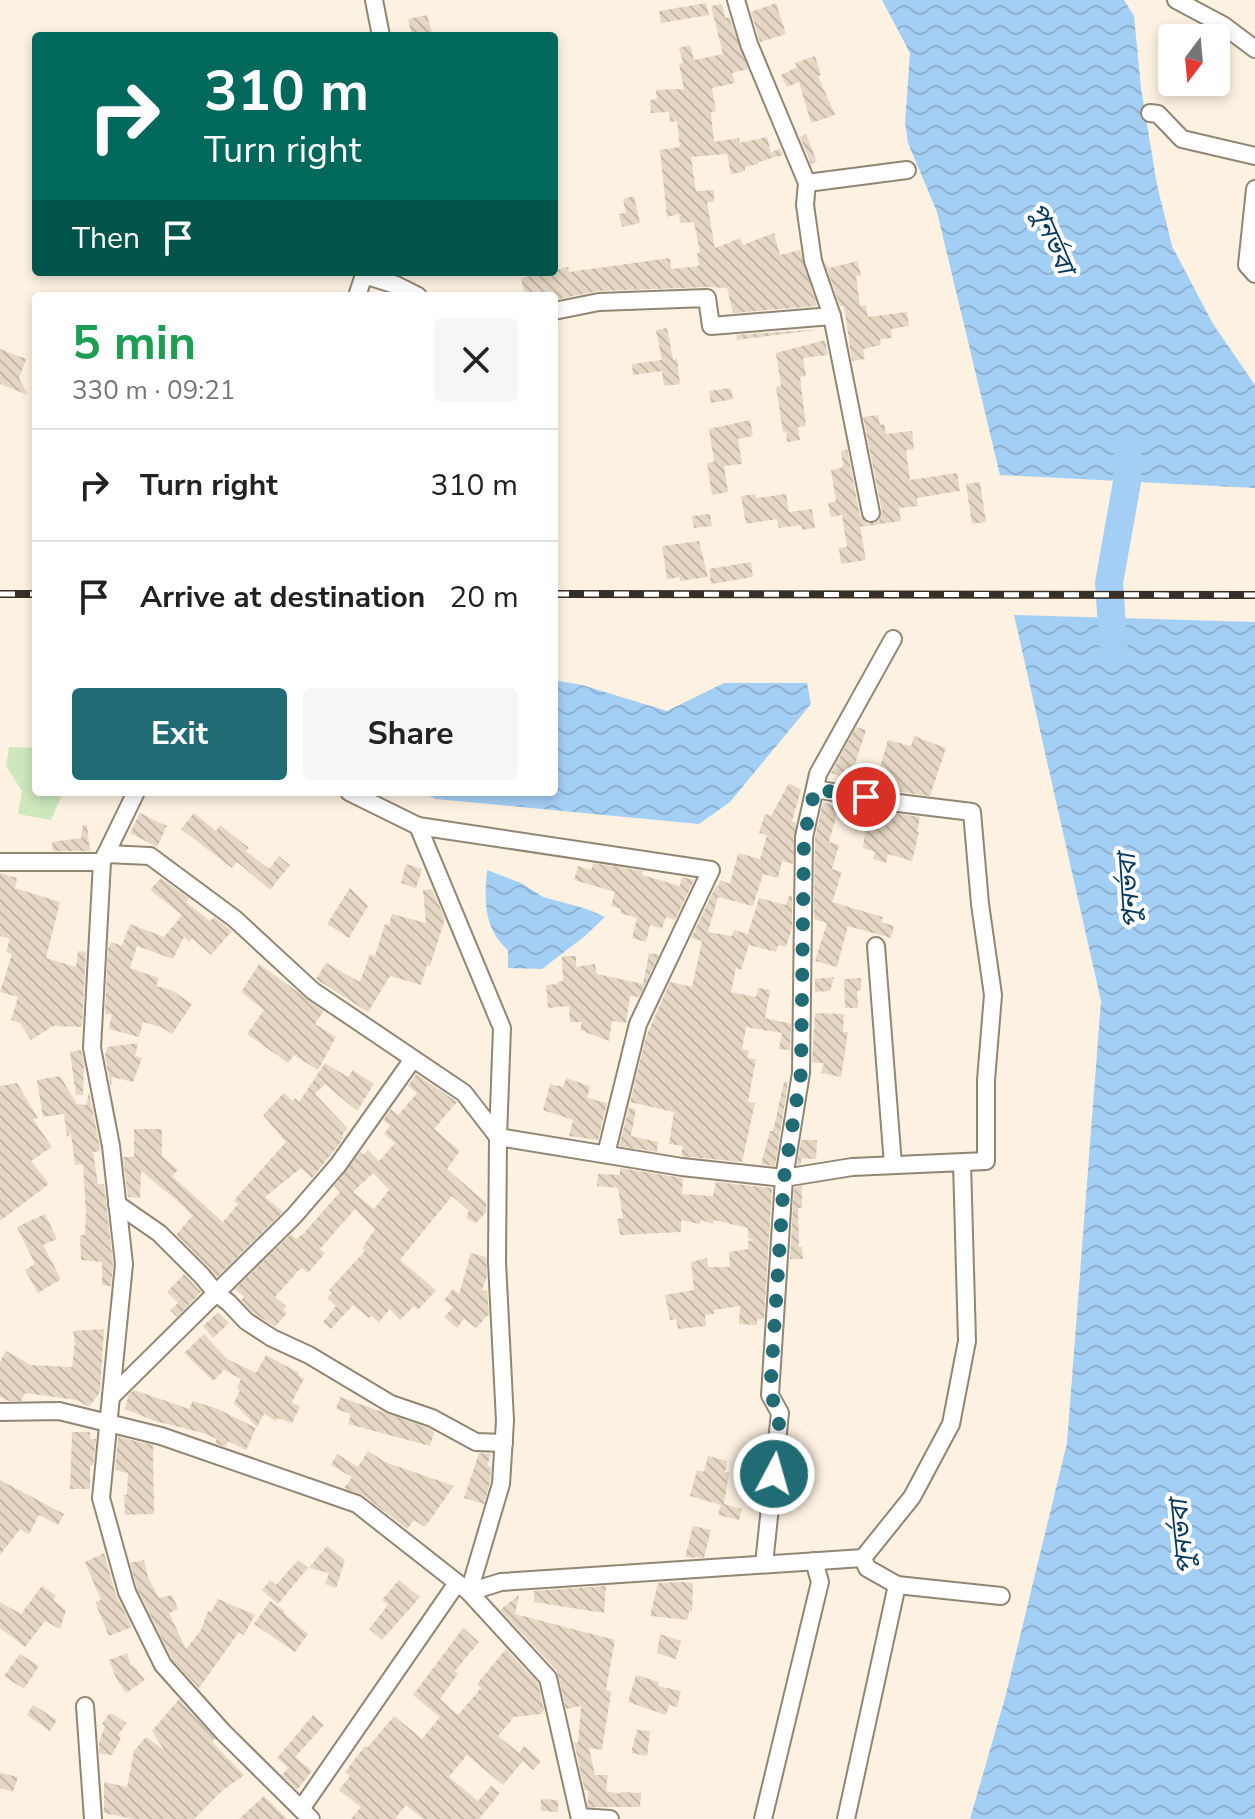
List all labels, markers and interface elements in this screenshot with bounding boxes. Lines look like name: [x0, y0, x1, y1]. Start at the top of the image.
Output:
north arrow: [1158, 24, 1230, 96]
map controls: [1158, 24, 1230, 96]
text: 310 m: [204, 53, 369, 130]
icon: right: [72, 64, 176, 168]
text: Turn right: [204, 126, 361, 175]
water label: পুনর্ভবা: [1021, 197, 1085, 284]
icon: arrive: [156, 216, 200, 260]
text: Then: [72, 218, 140, 259]
text: 5 min: [72, 310, 196, 376]
button: close: [434, 318, 518, 402]
text: 330 m · 09:21: [72, 373, 235, 408]
icon: right: [72, 463, 116, 507]
text: Turn right: [140, 465, 278, 506]
text: 310 m: [431, 465, 518, 506]
icon: arrive: [72, 575, 116, 619]
text: Arrive at destination: [140, 577, 425, 618]
text: 20 m: [449, 577, 519, 618]
button: Exit: [72, 688, 287, 780]
button: Share: [303, 688, 518, 780]
pin: [832, 763, 900, 831]
icon: arrive: [844, 775, 888, 819]
water label: পুনর্ভবা: [1109, 847, 1149, 930]
position arrow: [732, 1432, 816, 1516]
water label: পুনর্ভবা: [1160, 1493, 1203, 1576]

